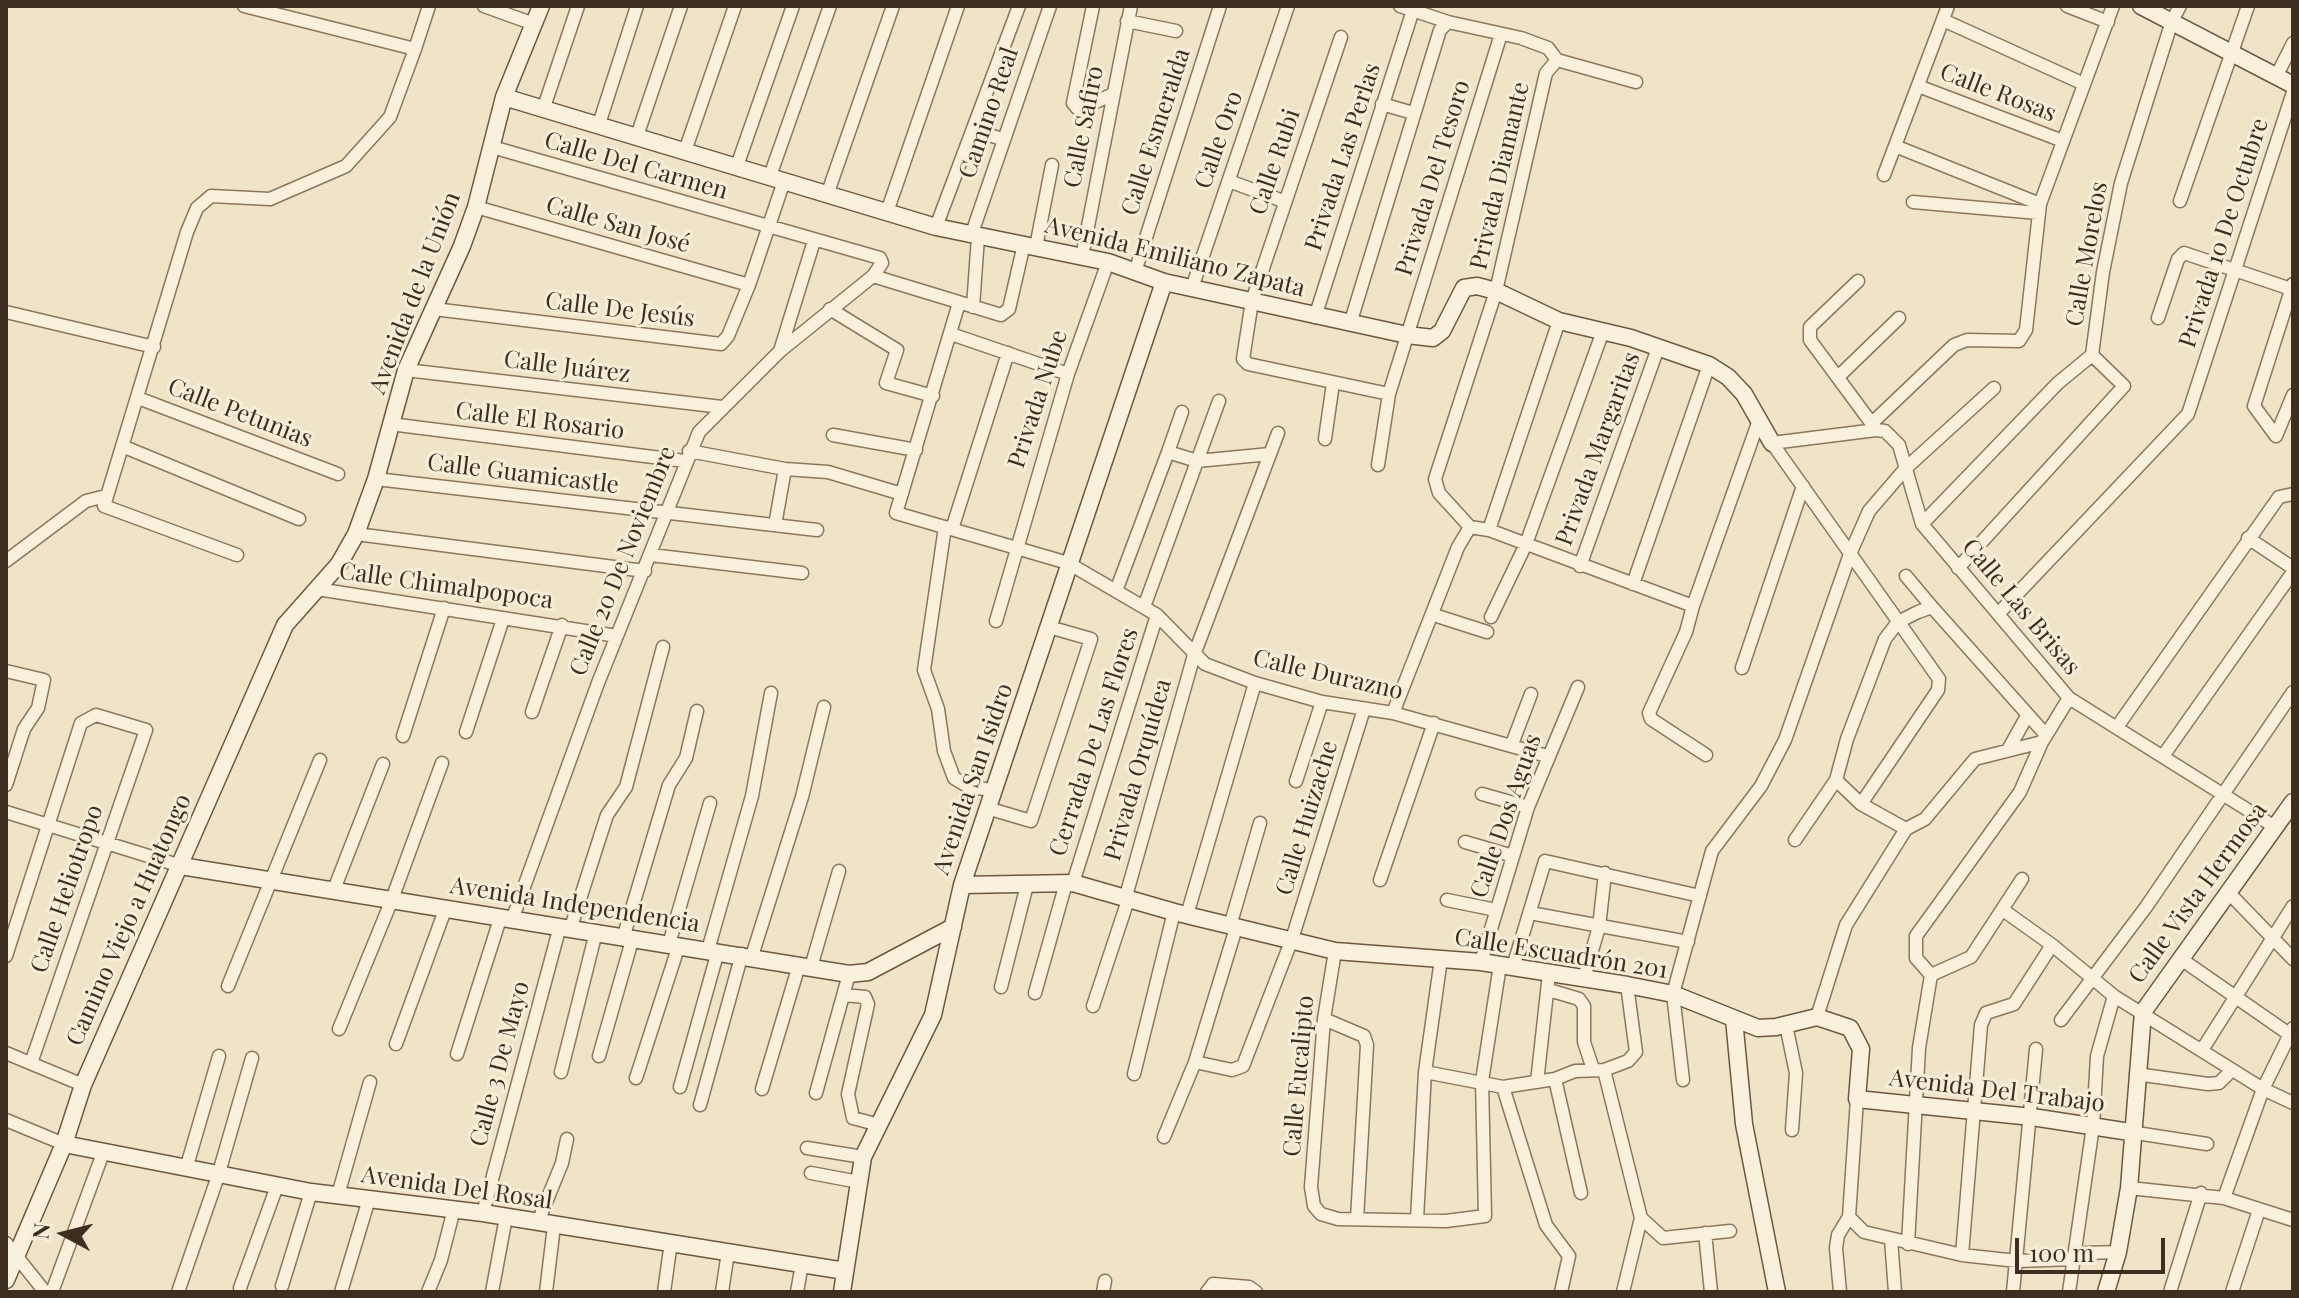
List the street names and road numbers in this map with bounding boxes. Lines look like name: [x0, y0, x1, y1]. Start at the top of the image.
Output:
street label: Camino Real: [953, 44, 1025, 182]
street label: Calle Esmeralda: [1115, 45, 1197, 219]
street label: Calle Rosas: [1936, 58, 2060, 128]
street label: Privada Las Perlas: [1299, 60, 1387, 254]
street label: Calle Safiro: [1058, 64, 1110, 190]
street label: Privada Del Tesoro: [1390, 77, 1476, 279]
street label: Privada Diamante: [1464, 79, 1536, 273]
street label: Calle Oro: [1189, 87, 1249, 193]
street label: Calle Rubi: [1243, 105, 1307, 219]
street label: Privada 10 De Octubre: [2173, 115, 2275, 351]
street label: Calle Del Carmen: [541, 126, 731, 206]
street label: Calle Morelos: [2060, 179, 2114, 329]
street label: Avenida de la Unión: [363, 188, 467, 398]
street label: Calle San José: [543, 191, 693, 259]
street label: Avenida Emiliano Zapata: [1042, 211, 1308, 303]
street label: Calle De Jesús: [544, 287, 696, 333]
street label: Privada Nube: [1002, 326, 1074, 472]
street label: Calle Juárez: [502, 345, 632, 389]
street label: Privada Margaritas: [1550, 348, 1646, 550]
street label: Calle Petunias: [164, 372, 316, 454]
street label: Calle El Rosario: [454, 396, 626, 446]
street label: Calle 20 De Noviembre: [564, 442, 682, 680]
street label: Calle Guamicastle: [426, 448, 620, 500]
street label: Calle Las Brisas: [1956, 533, 2086, 681]
street label: Calle Chimalpopoca: [337, 557, 555, 615]
street label: Cerrada De Las Flores: [1043, 624, 1145, 860]
street label: Calle Durazno: [1250, 644, 1406, 706]
street label: Privada Orquídea: [1098, 676, 1178, 864]
street label: Avenida San Isidro: [927, 680, 1019, 878]
street label: Calle Dos Aguas: [1464, 730, 1548, 902]
street label: Calle Huizache: [1270, 737, 1344, 899]
street label: Camino Viejo a Huatongo: [60, 790, 198, 1050]
street label: Calle Vista Hermosa: [2123, 797, 2273, 989]
street label: Calle Heliotropo: [25, 801, 109, 977]
street label: Avenida Independencia: [448, 871, 702, 939]
street label: Calle Escuadrón 201: [1452, 923, 1670, 985]
street label: Calle 3 De Mayo: [464, 978, 536, 1150]
street label: Calle Eucalipto: [1278, 994, 1320, 1158]
street label: Avenida Del Trabajo: [1888, 1063, 2106, 1119]
street label: Avenida Del Rosal: [360, 1160, 554, 1216]

